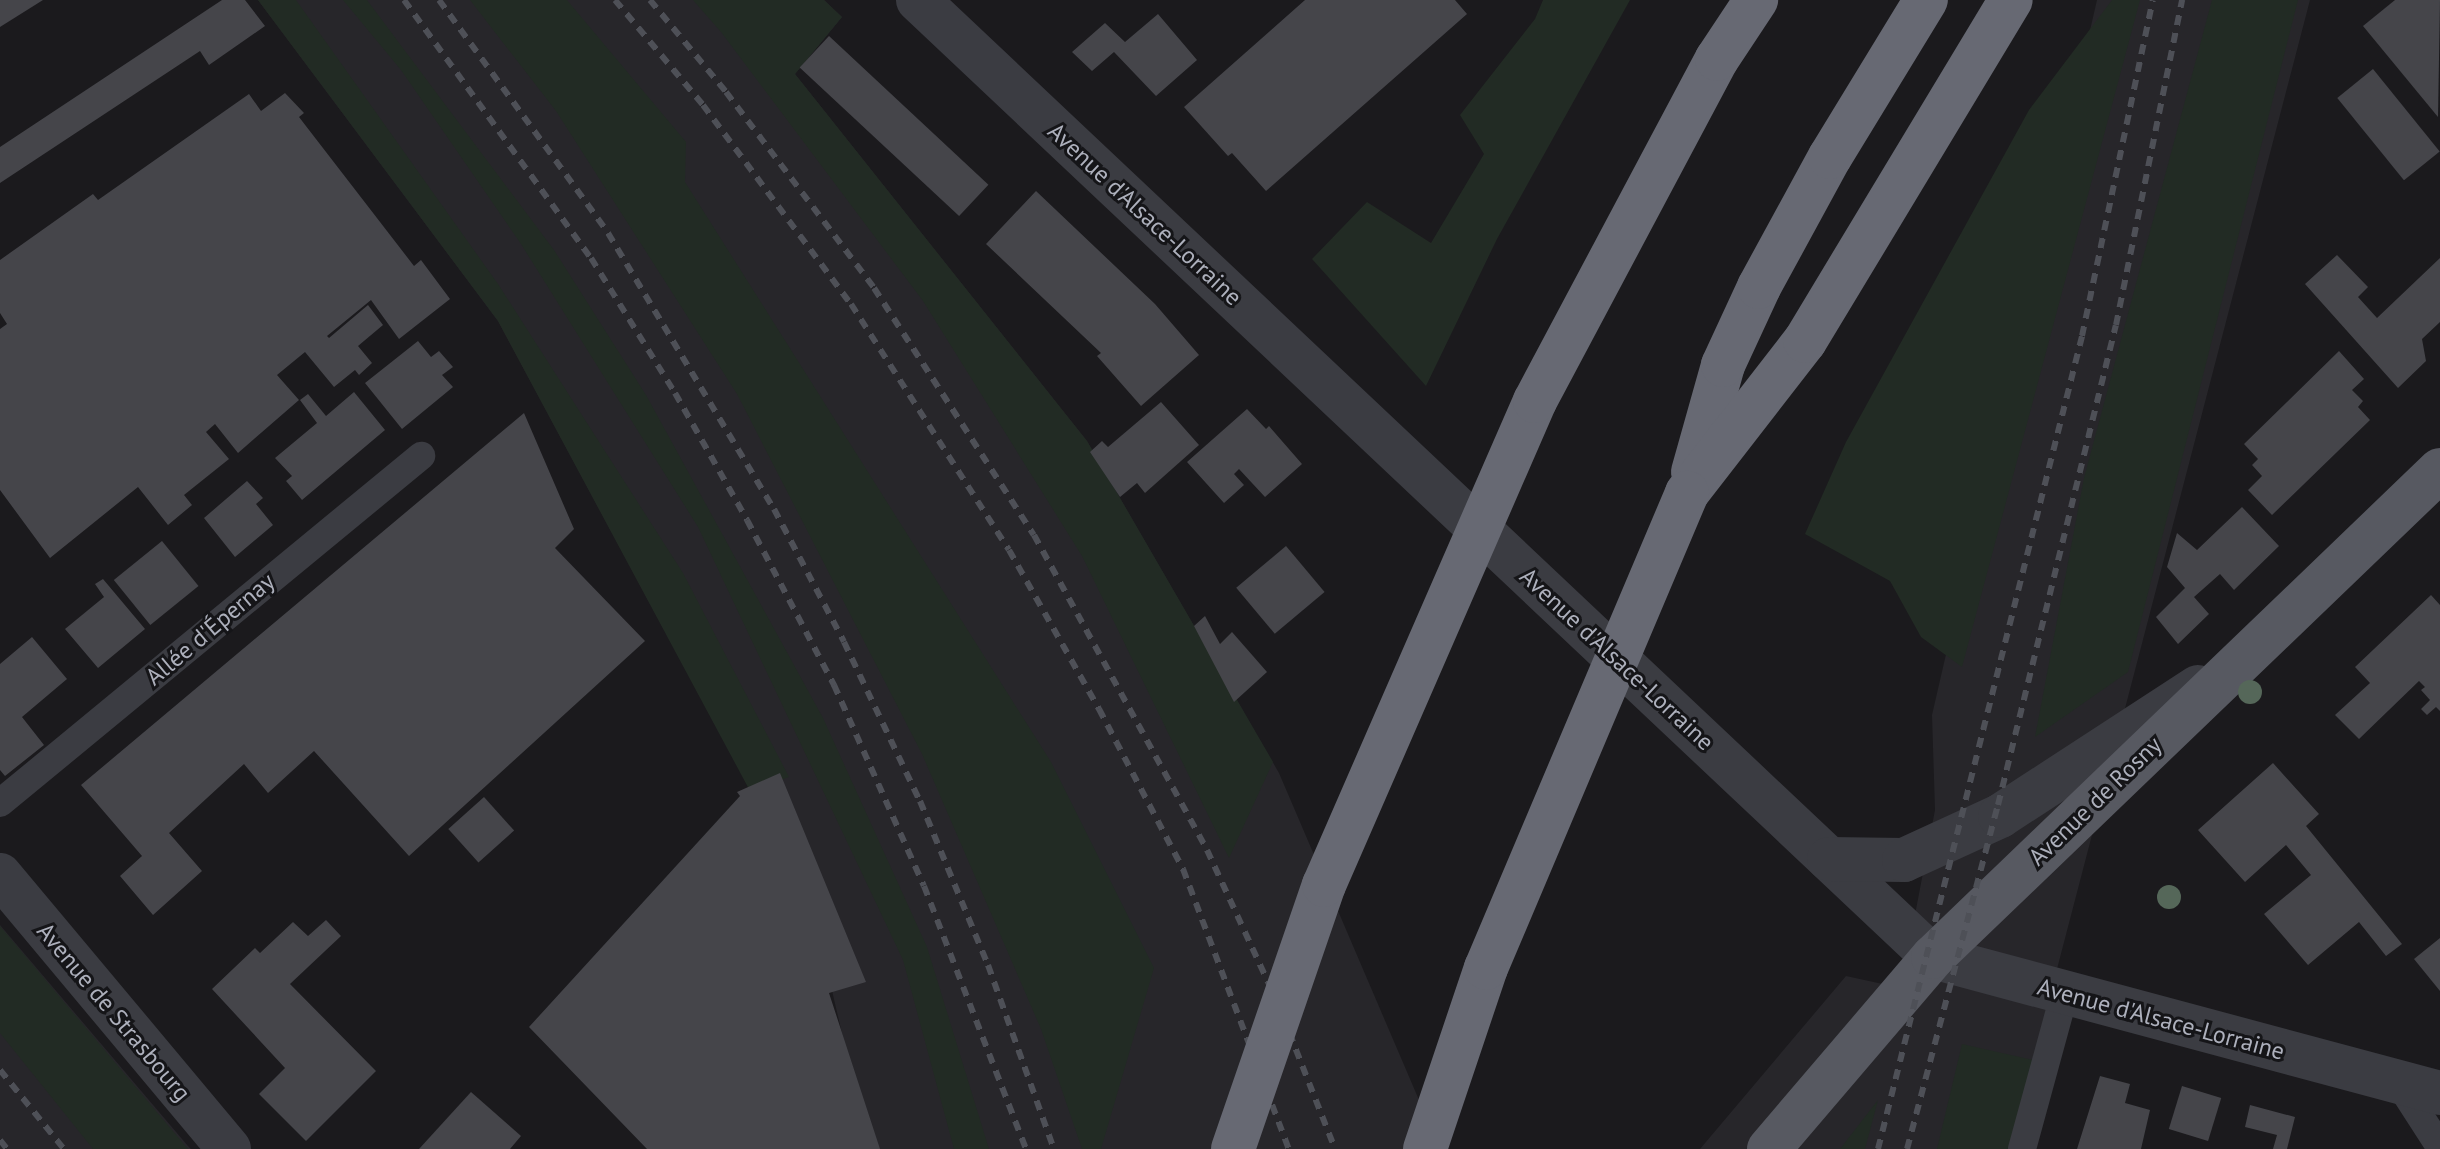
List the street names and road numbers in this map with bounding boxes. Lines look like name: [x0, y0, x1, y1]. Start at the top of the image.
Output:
street label: Avenue d'Alsace-Lorraine: [1042, 117, 1248, 311]
street label: Avenue d'Alsace-Lorraine: [1514, 562, 1720, 756]
street label: Allée d'Épernay: [140, 567, 280, 691]
street label: Avenue de Rosny: [2023, 730, 2167, 872]
street label: Avenue de Strasbourg: [31, 917, 197, 1107]
street label: Avenue d'Alsace-Lorraine: [2034, 972, 2288, 1066]

